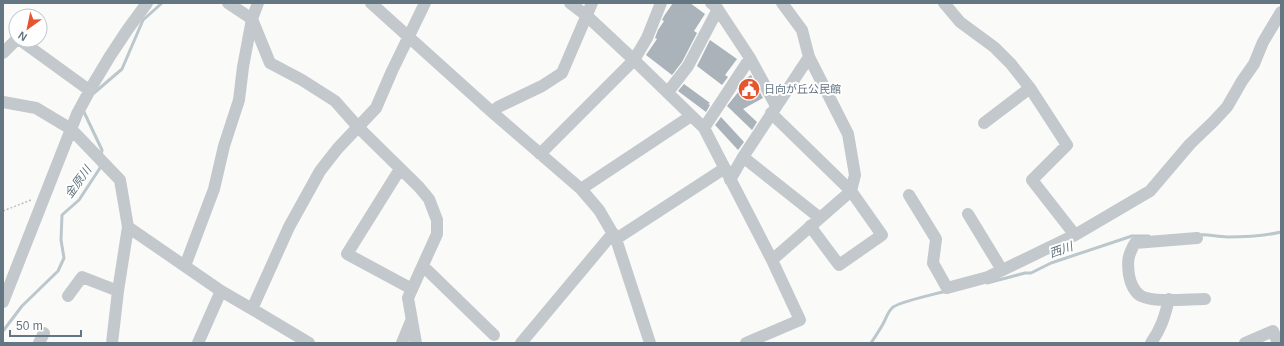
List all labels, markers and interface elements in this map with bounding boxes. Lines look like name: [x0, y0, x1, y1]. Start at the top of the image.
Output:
north arrow: [8, 8, 48, 48]
text: N: [16, 29, 29, 44]
public building icon: 日向が丘公民館: [736, 76, 762, 102]
place label: 日向が丘公民館: [764, 83, 841, 95]
water label: 金原川: [62, 162, 95, 201]
water label: 西川: [1047, 239, 1077, 261]
scale bar: [10, 312, 81, 338]
text: 50 m: [16, 319, 43, 333]

